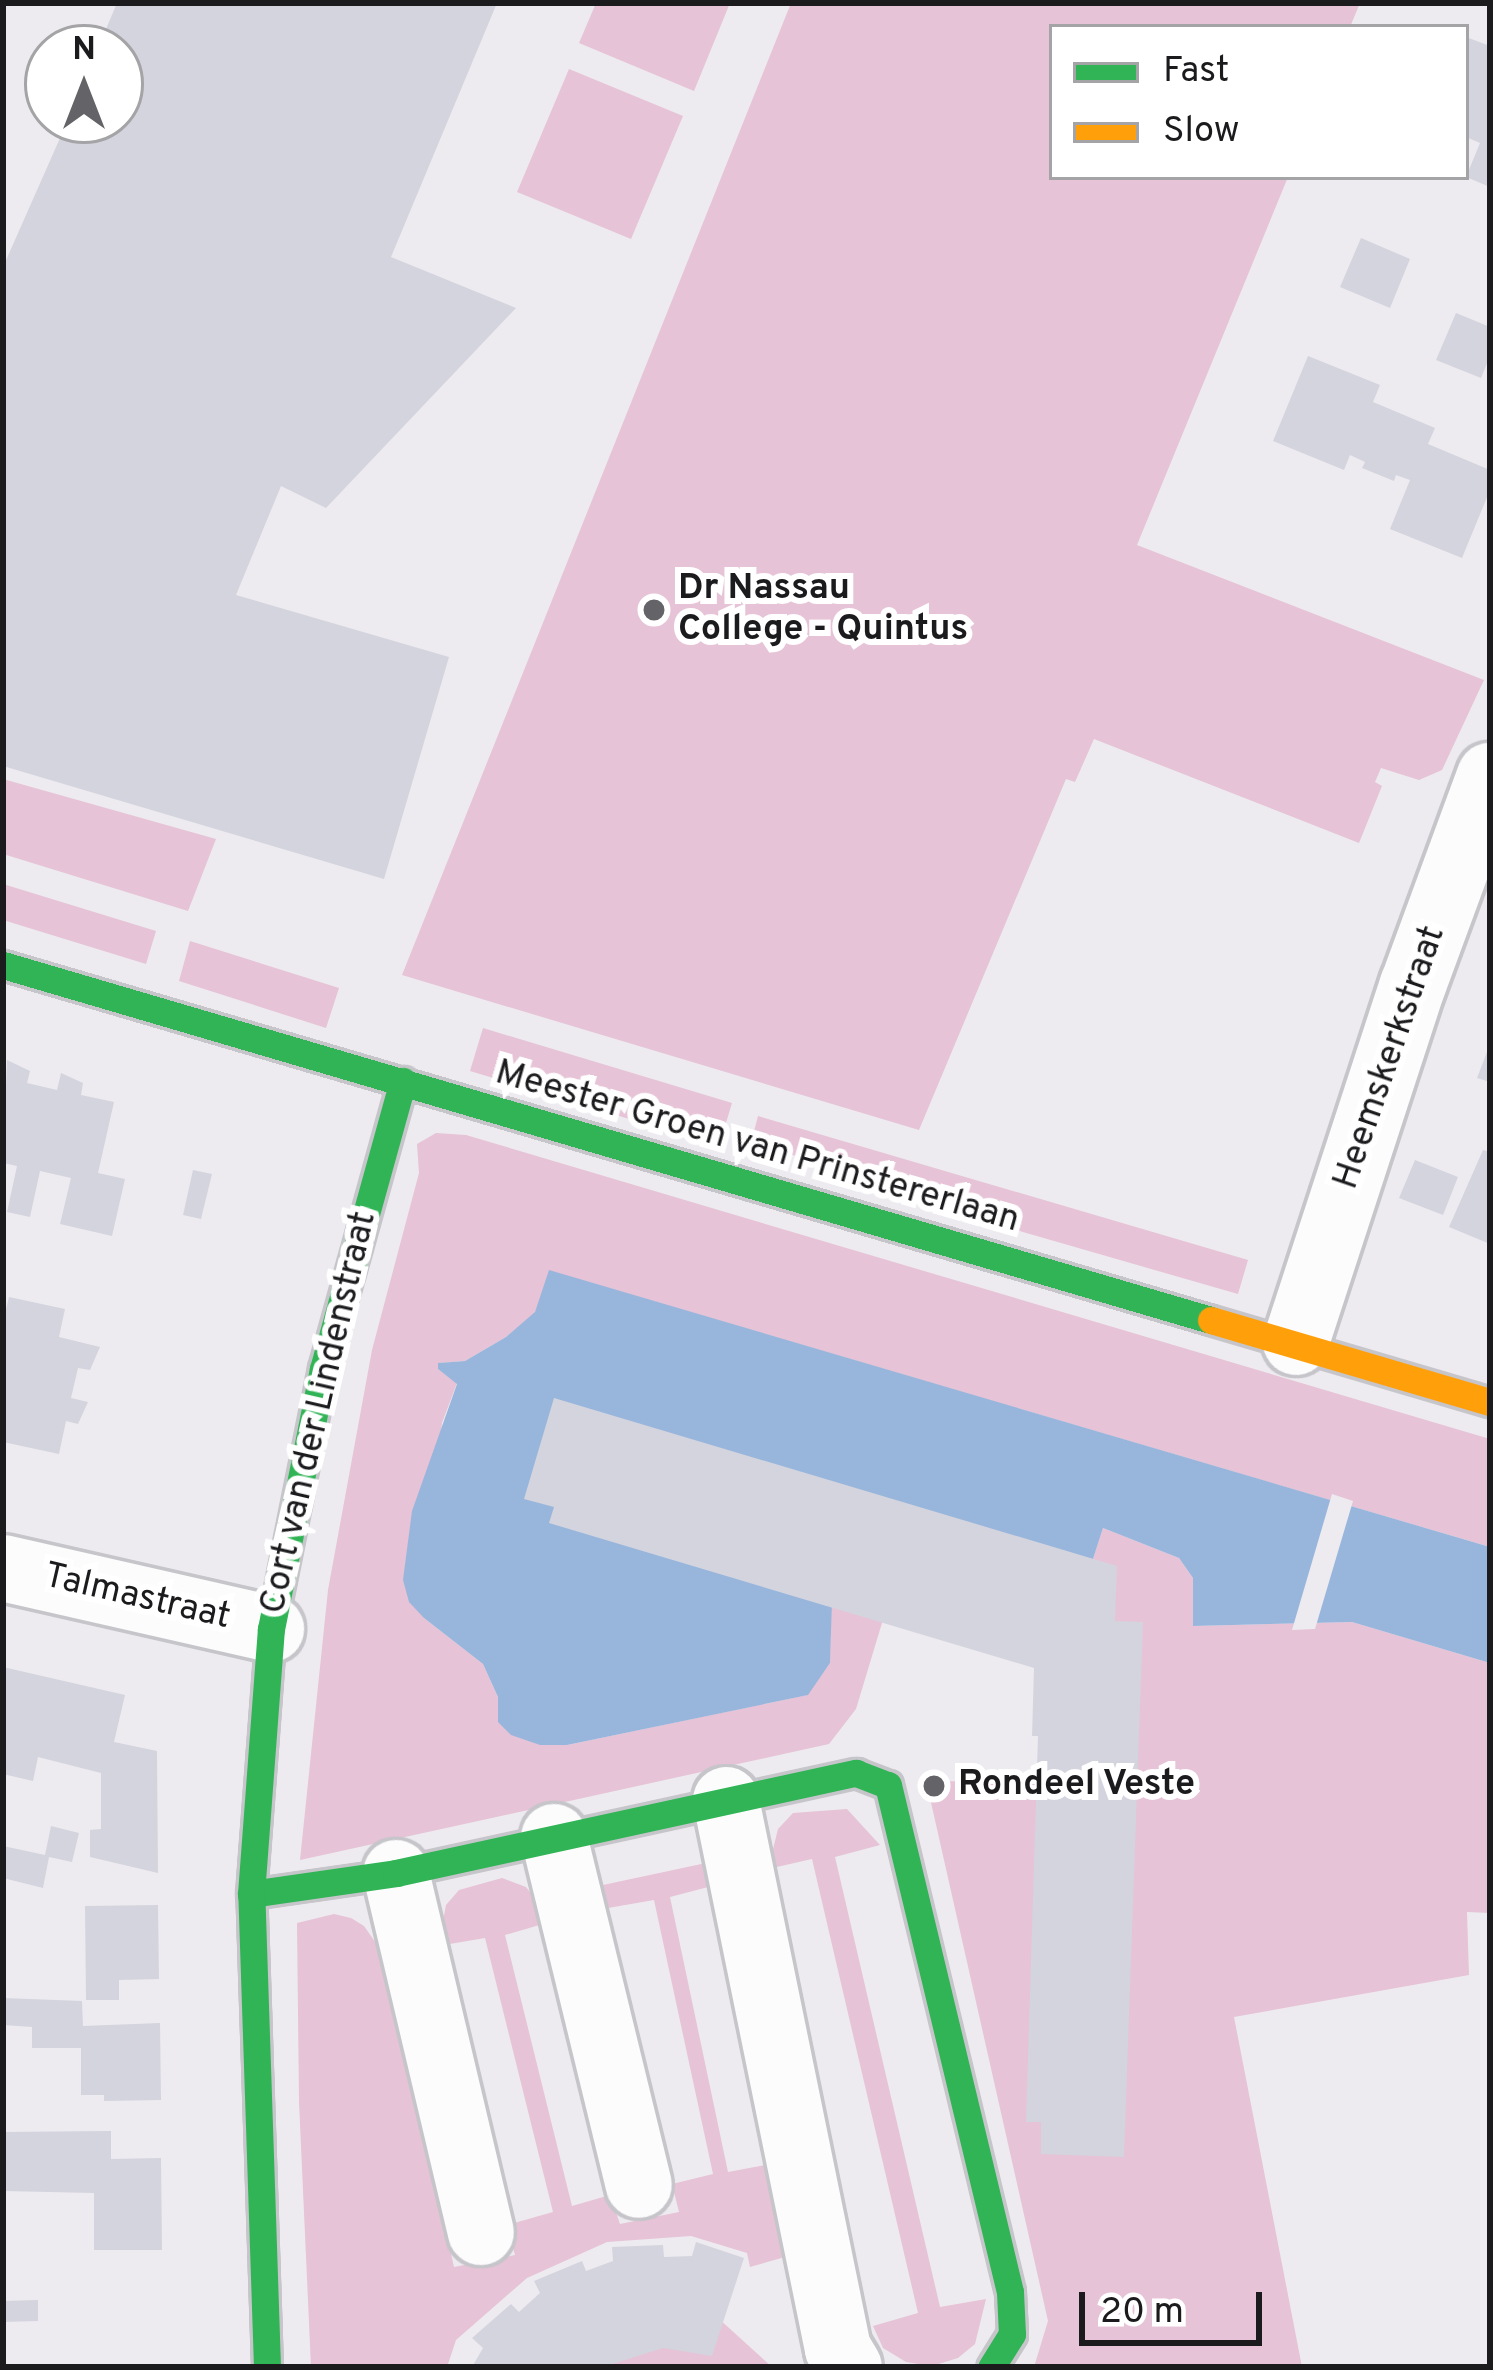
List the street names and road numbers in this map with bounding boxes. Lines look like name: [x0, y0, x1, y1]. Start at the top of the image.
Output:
street label: Heemskerkstraat: [1326, 921, 1456, 1195]
street label: Meester Groen van Prinstererlaan: [490, 1052, 1024, 1244]
street label: Cort van der Lindenstraat: [253, 1208, 387, 1618]
street label: Talmastraat: [40, 1556, 234, 1640]

